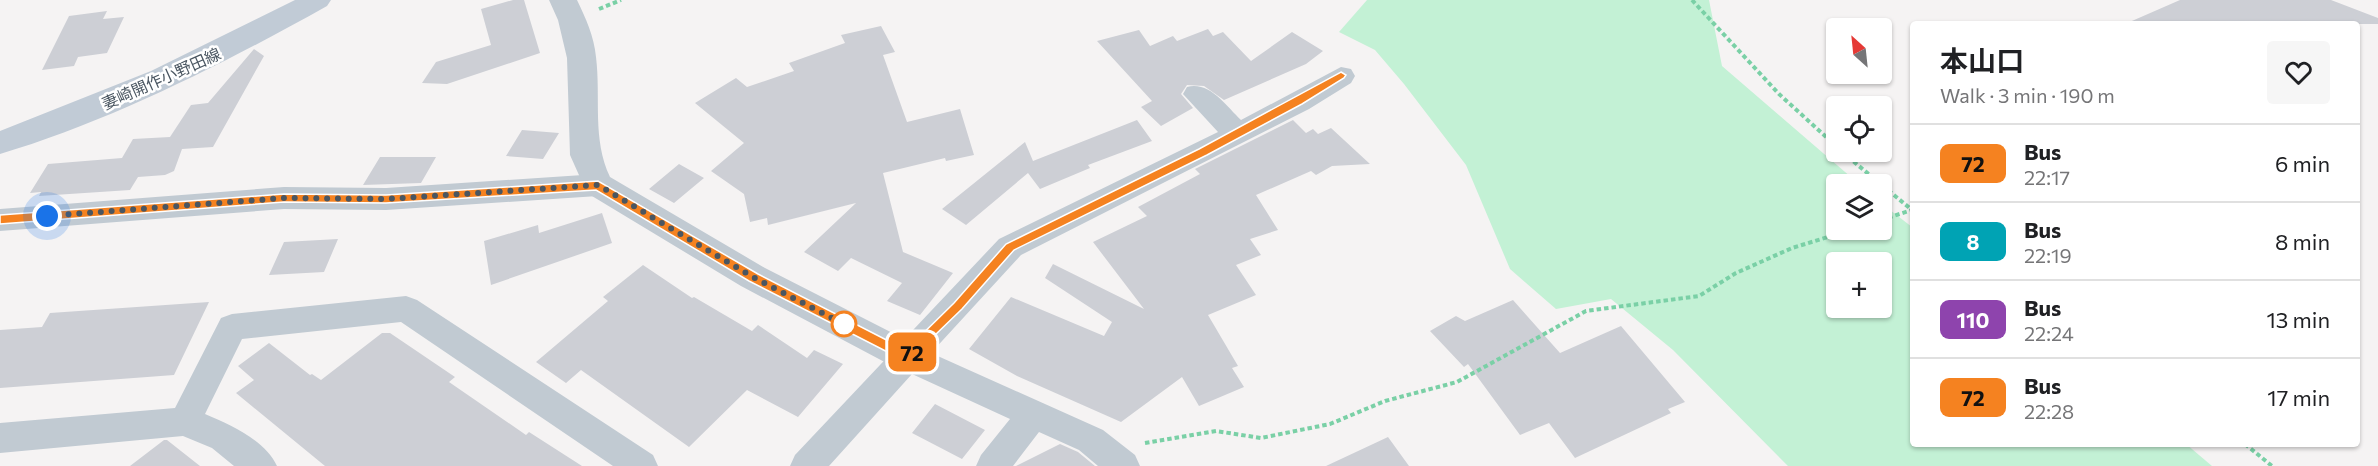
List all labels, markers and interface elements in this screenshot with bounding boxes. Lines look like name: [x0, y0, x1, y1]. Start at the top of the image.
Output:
north arrow: [1826, 18, 1892, 84]
map controls: [1826, 18, 1892, 318]
button: heart: [2267, 41, 2330, 104]
street label: 妻崎開作小野田線: [99, 43, 223, 113]
text: 本山口: [1940, 43, 2024, 77]
text: Walk · 3 min · 190 m: [1940, 83, 2115, 107]
button: locate: [1826, 96, 1892, 162]
text: Bus: [2024, 138, 2061, 165]
text: 6 min: [2275, 150, 2330, 177]
text: 72: [1961, 151, 1985, 176]
text: 22:17: [2024, 165, 2070, 189]
button: layers: [1826, 174, 1892, 240]
your location: [32, 201, 62, 231]
text: Bus: [2024, 216, 2061, 243]
text: 8 min: [2275, 228, 2330, 255]
text: 8: [1967, 229, 1980, 254]
text: 22:19: [2024, 243, 2072, 267]
button: +: [1826, 252, 1892, 318]
text: Bus: [2024, 294, 2061, 321]
text: 13 min: [2266, 306, 2330, 333]
text: 110: [1957, 307, 1989, 332]
unlabelled marker: [831, 311, 857, 337]
text: 22:24: [2024, 321, 2074, 345]
line badge: 72: [885, 332, 939, 372]
text: 72: [900, 340, 924, 365]
text: Bus: [2024, 372, 2061, 399]
text: 17 min: [2267, 384, 2330, 411]
text: 72: [1961, 385, 1985, 410]
text: 22:28: [2024, 399, 2074, 423]

